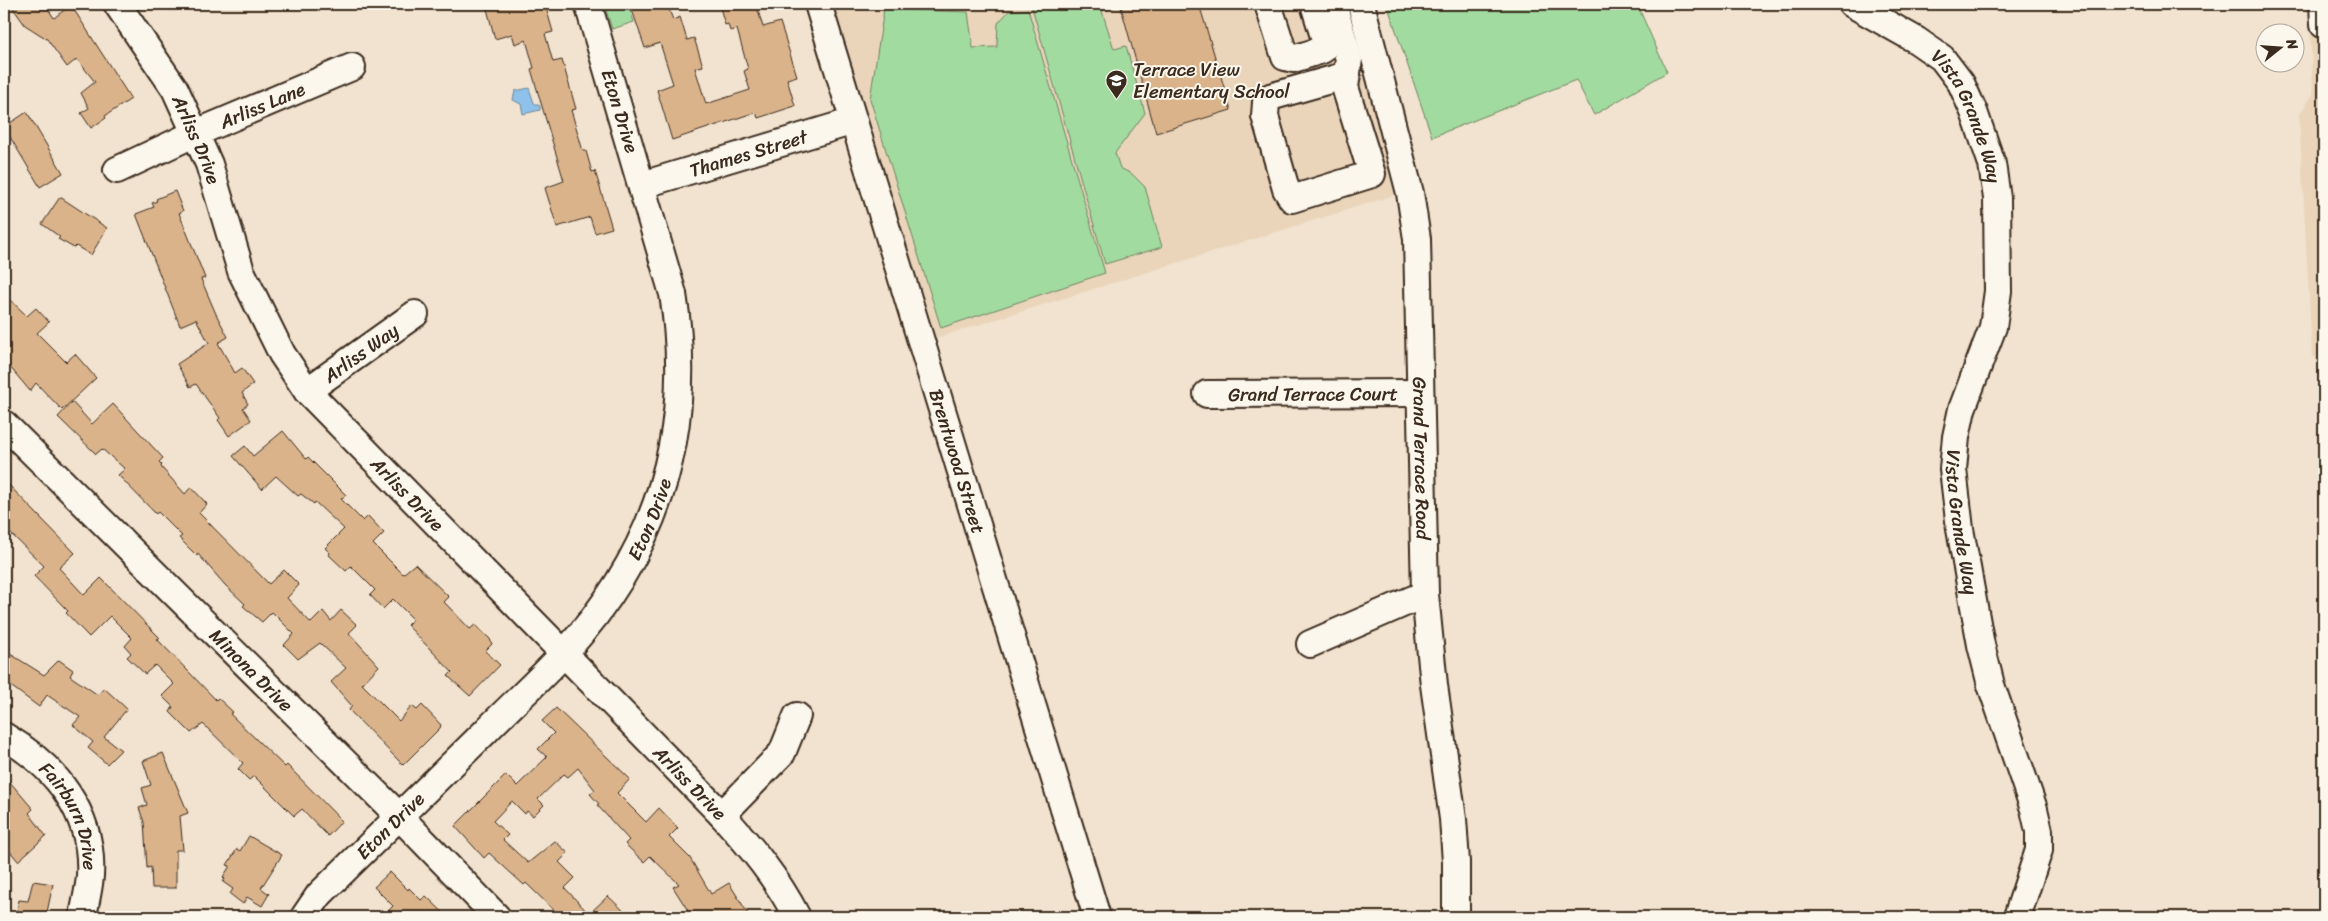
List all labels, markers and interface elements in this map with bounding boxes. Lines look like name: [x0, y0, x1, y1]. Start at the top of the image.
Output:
north arrow: [2256, 22, 2306, 72]
text: N: [2278, 35, 2305, 53]
street label: Vista Grande Way: [1925, 39, 2011, 185]
place label: Terrace View Elementary School: [1133, 53, 1290, 108]
street label: Eton Drive: [592, 65, 648, 157]
school or university icon: Terrace View Elementary School: [1105, 68, 1129, 99]
street label: Arliss Lane: [213, 72, 310, 138]
street label: Arliss Drive: [163, 88, 231, 188]
street label: Thames Street: [685, 119, 813, 186]
street label: Arliss Way: [315, 314, 406, 392]
street label: Grand Terrace Road: [1404, 376, 1440, 542]
street label: Grand Terrace Court: [1228, 377, 1398, 410]
street label: Brentwood Street: [920, 385, 995, 538]
street label: Arliss Drive: [362, 448, 453, 539]
street label: Vista Grande Way: [1936, 448, 1988, 597]
street label: Eton Drive: [618, 474, 680, 566]
street label: Minona Drive: [202, 620, 302, 720]
street label: Arliss Drive: [645, 736, 735, 828]
street label: Fairburn Drive: [31, 753, 107, 871]
street label: Eton Drive: [348, 783, 432, 867]

